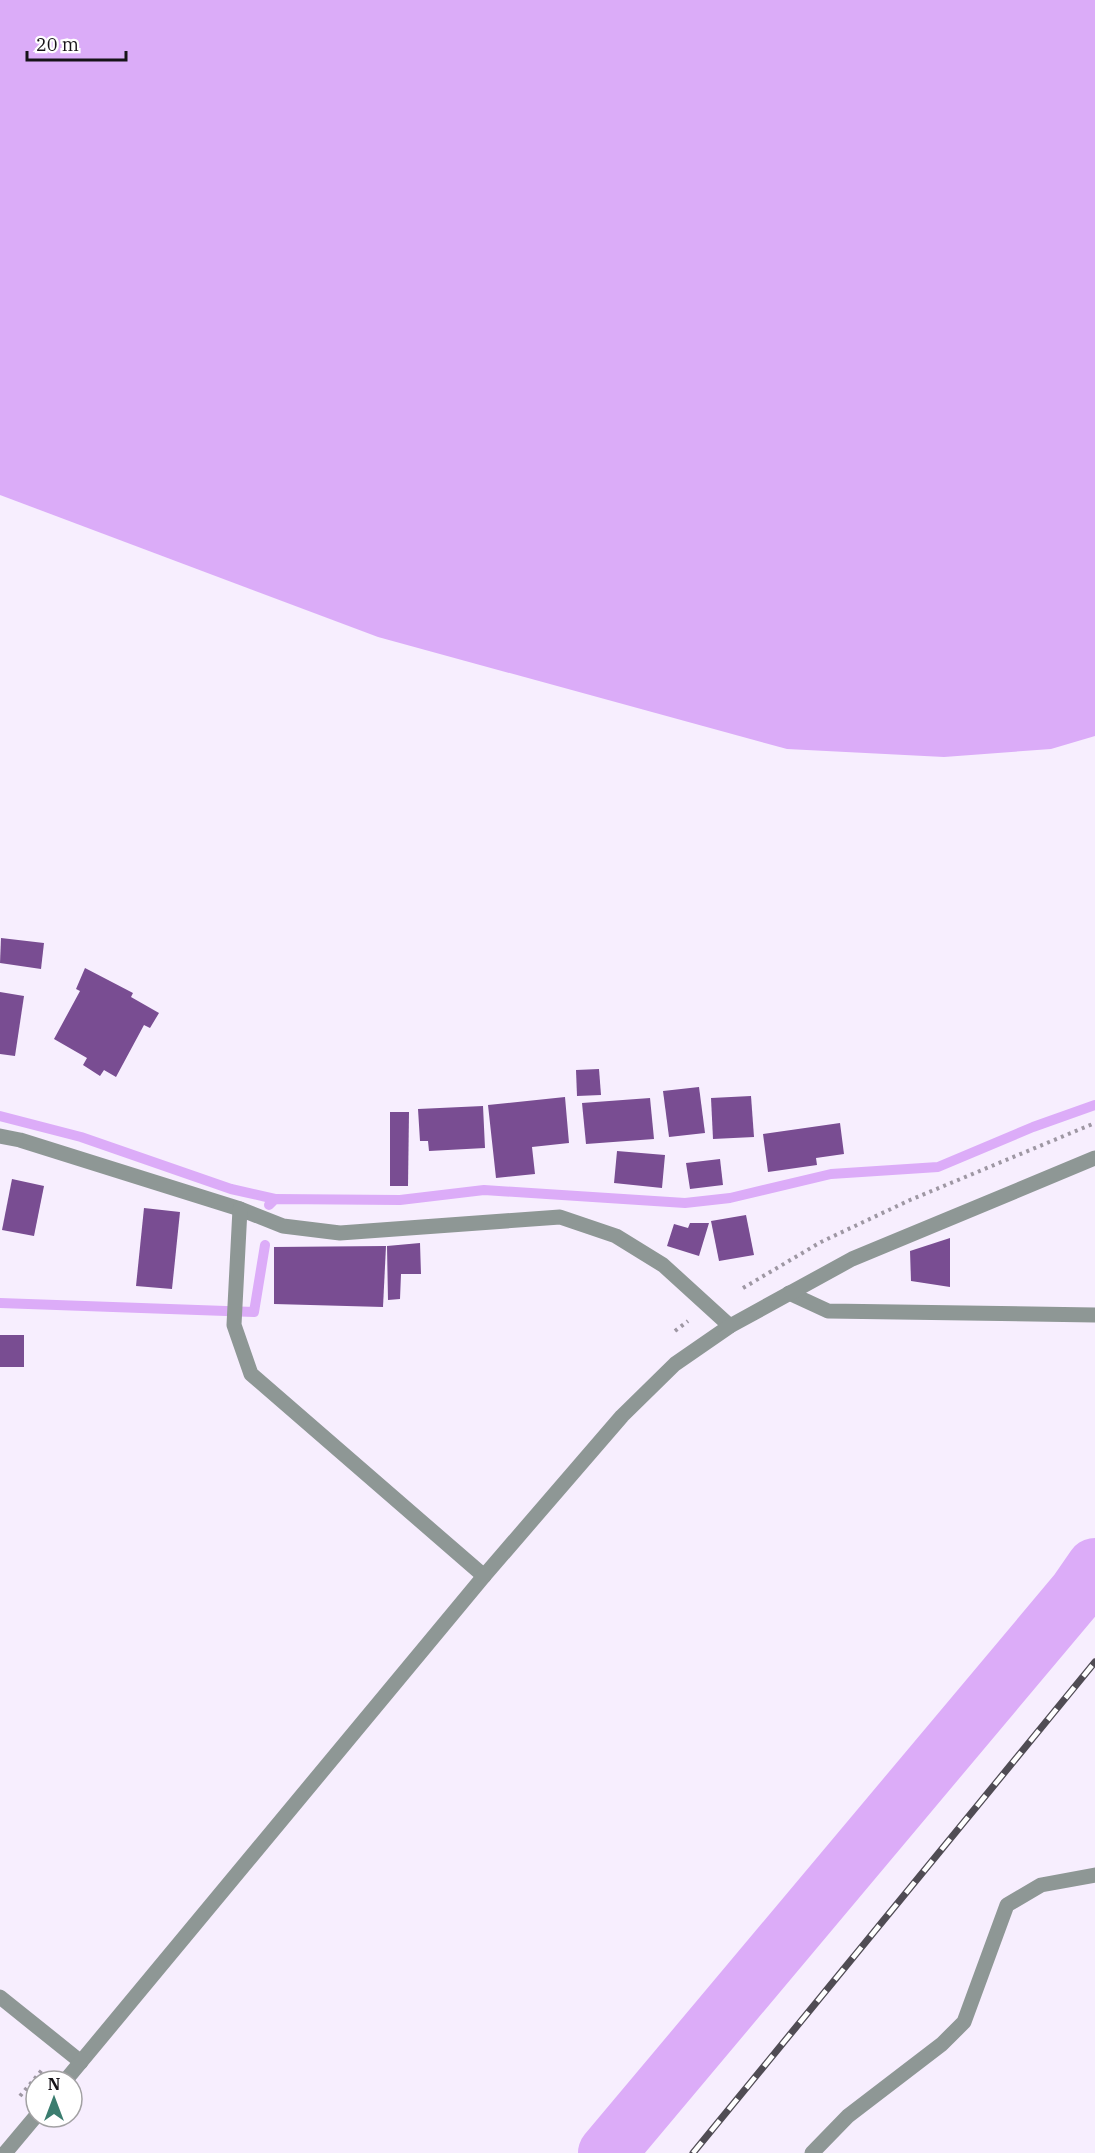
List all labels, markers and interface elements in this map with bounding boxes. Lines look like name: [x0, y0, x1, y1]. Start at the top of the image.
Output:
scale bar: [27, 24, 126, 62]
text: 20 m: [36, 33, 79, 56]
north arrow: [24, 2069, 84, 2129]
text: N: [48, 2074, 60, 2094]

